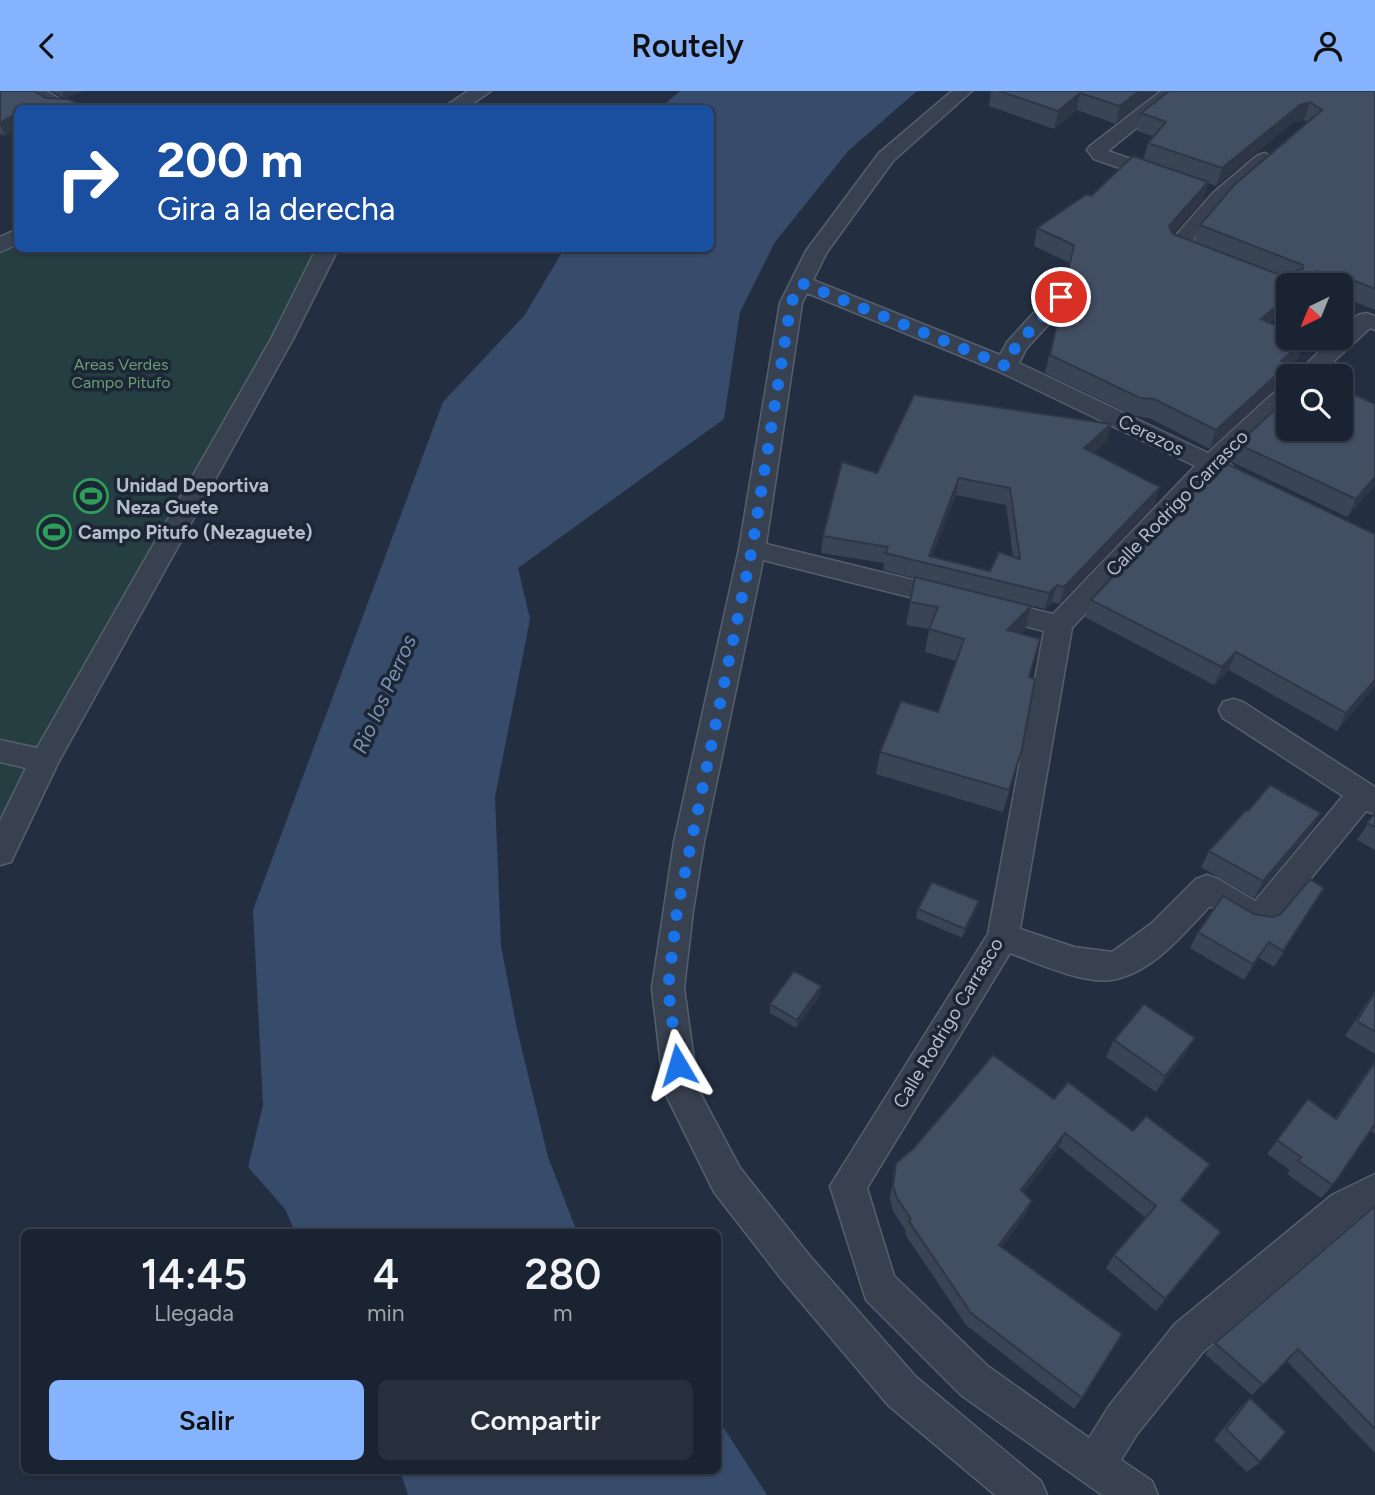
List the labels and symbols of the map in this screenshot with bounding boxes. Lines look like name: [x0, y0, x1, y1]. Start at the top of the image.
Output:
pin: [1031, 267, 1091, 327]
north arrow: [1276, 273, 1353, 350]
park label: Areas Verdes Campo Pitufo: [71, 355, 171, 392]
street label: Cerezos: [1114, 409, 1188, 461]
street label: Calle Rodrigo Carrasco: [1101, 425, 1253, 581]
place label: Unidad Deportiva Neza Guete: [116, 474, 269, 519]
sports icon: Unidad Deportiva Neza Guete: [72, 477, 110, 515]
sports icon: Campo Pitufo (Nezaguete): [35, 513, 73, 551]
place label: Campo Pitufo (Nezaguete): [78, 521, 313, 544]
water label: Rio los Perros: [347, 631, 421, 757]
street label: Calle Rodrigo Carrasco: [888, 934, 1008, 1112]
position arrow: [641, 1028, 715, 1102]

